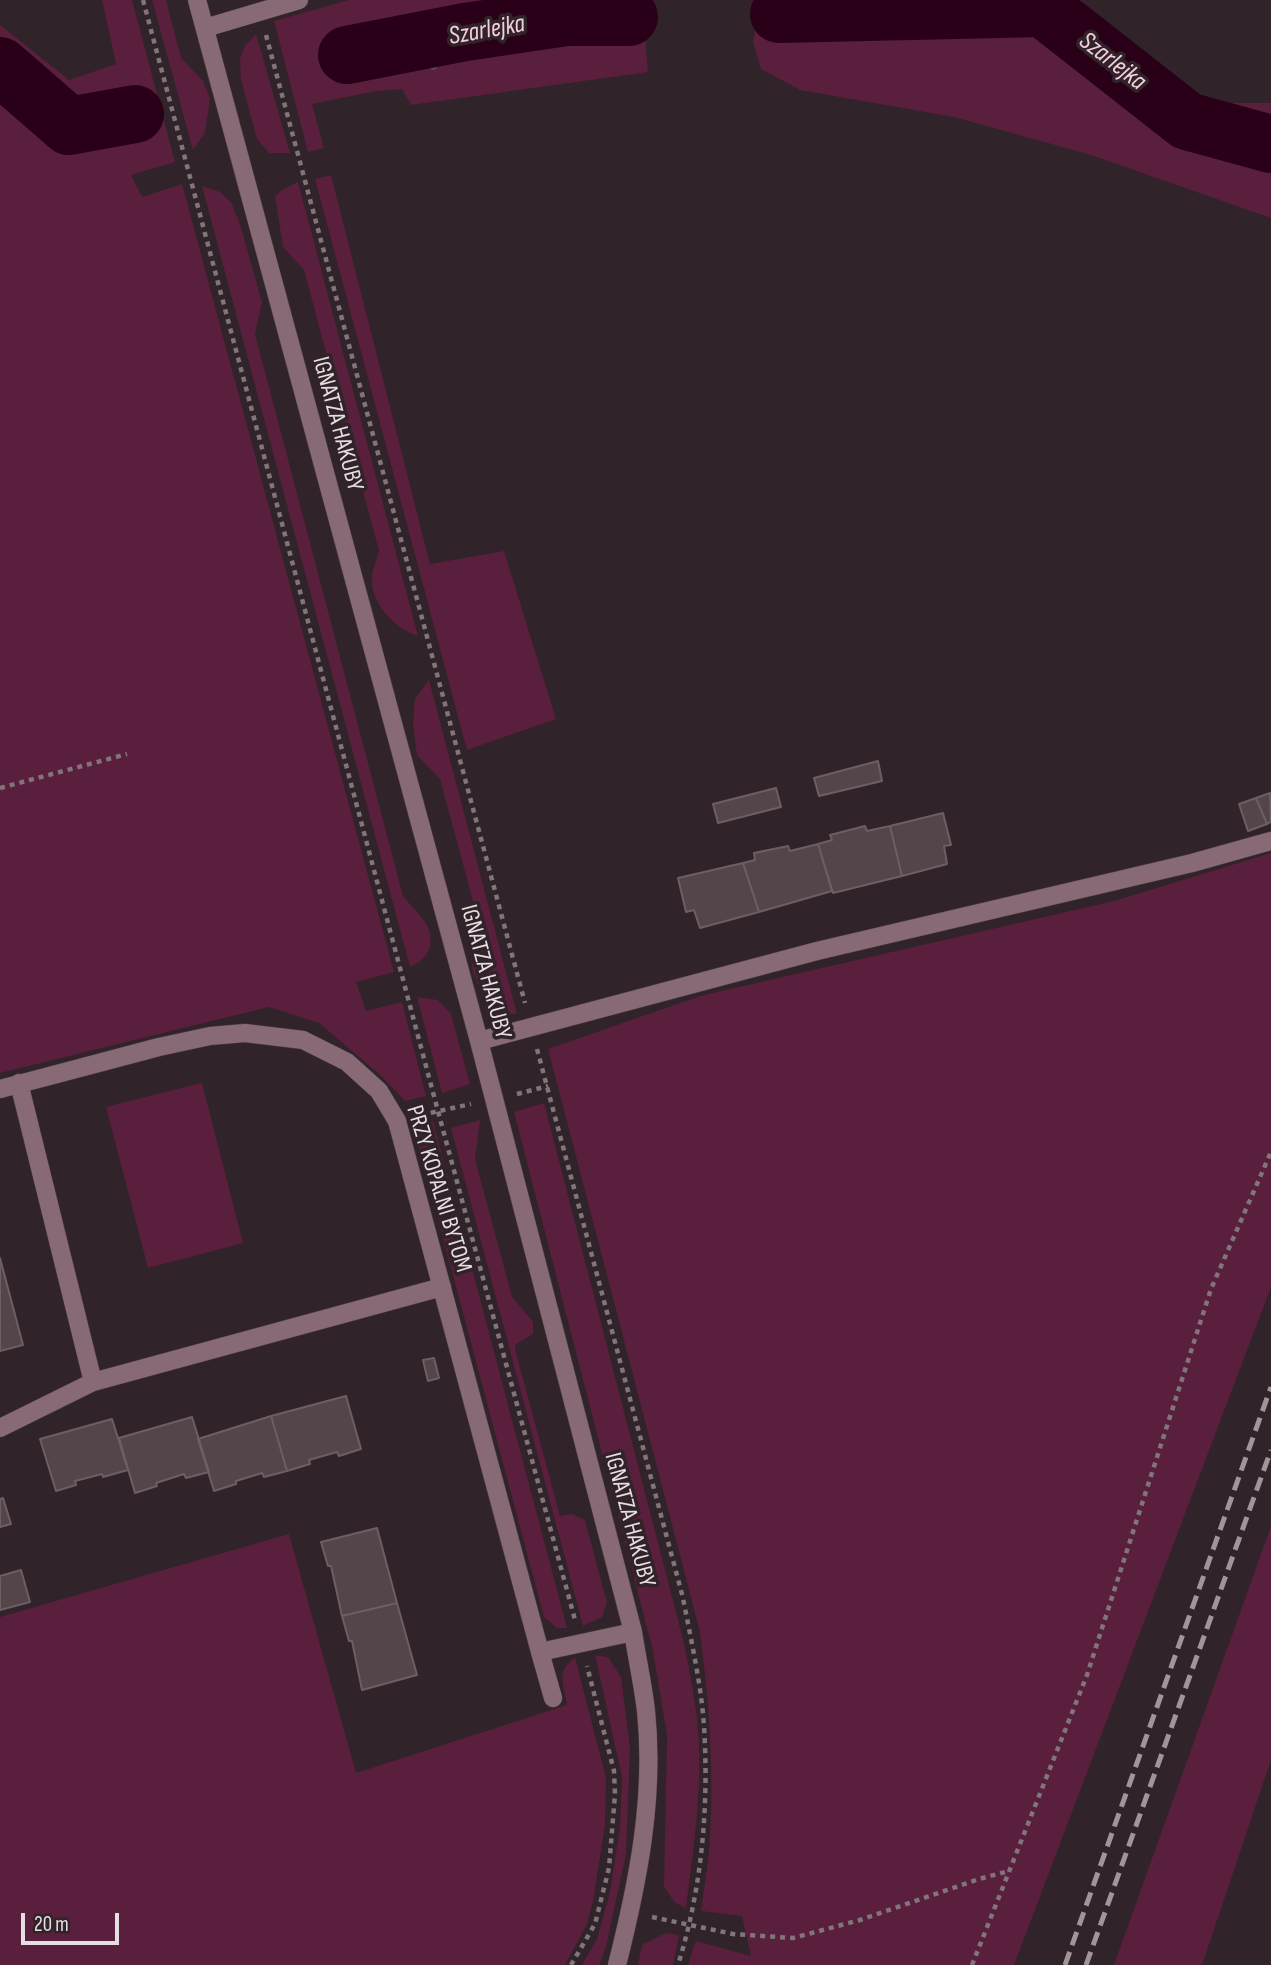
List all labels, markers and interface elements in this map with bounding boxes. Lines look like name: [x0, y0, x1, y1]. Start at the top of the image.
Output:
water label: Szarlejka: [447, 9, 527, 53]
water label: Szarlejka: [1072, 26, 1152, 98]
street label: IGNATZA HAKUBY: [305, 354, 369, 494]
street label: IGNATZA HAKUBY: [453, 902, 517, 1042]
street label: PRZY KOPALNI BYTOM: [399, 1102, 477, 1276]
street label: IGNATZA HAKUBY: [597, 1450, 661, 1590]
scale bar: [24, 1898, 122, 1942]
text: 20 m: [34, 1912, 69, 1937]

